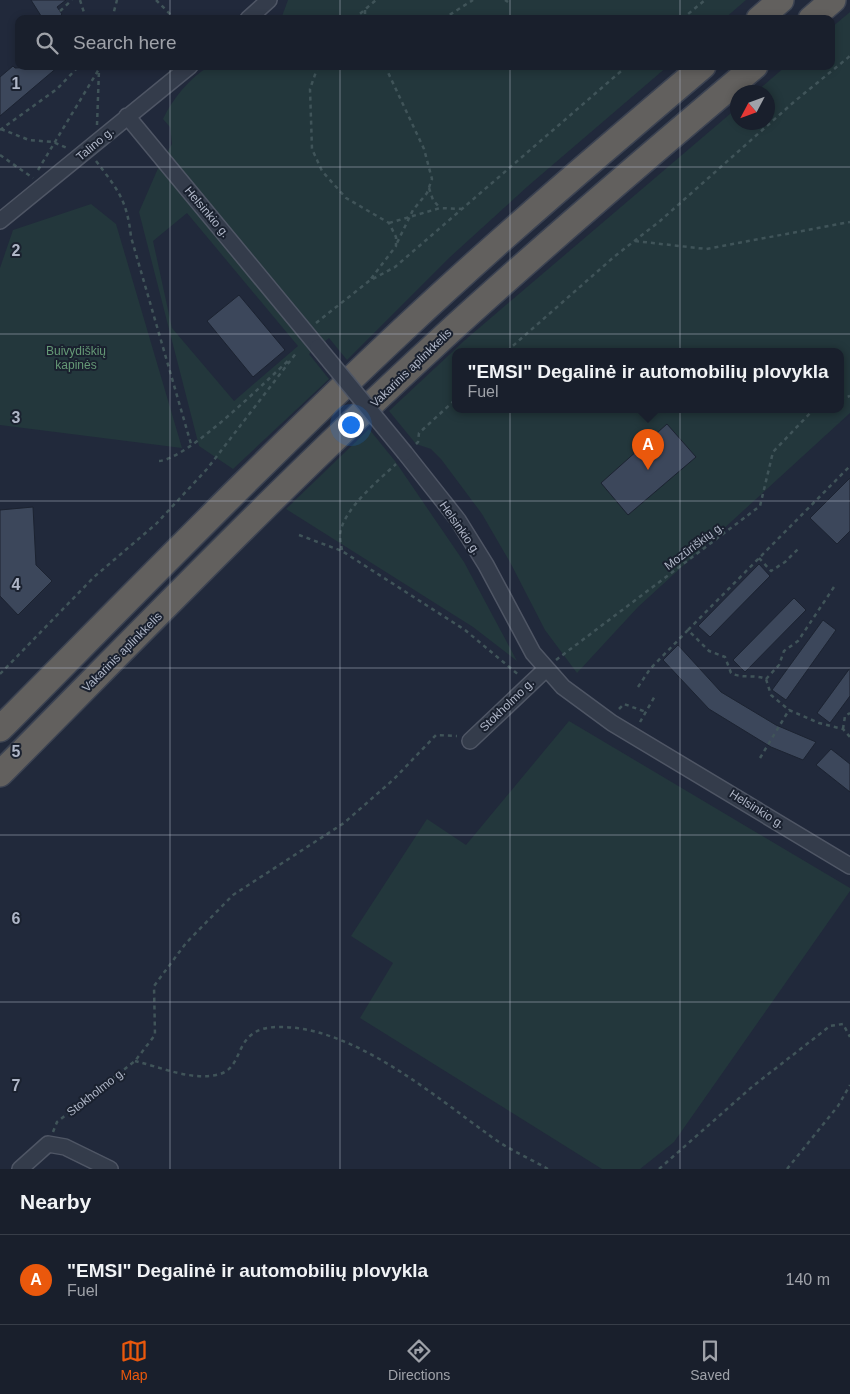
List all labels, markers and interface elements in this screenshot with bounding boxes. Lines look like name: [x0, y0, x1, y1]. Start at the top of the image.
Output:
search box: [15, 15, 835, 70]
icon: search: [33, 29, 61, 57]
text: Search here: [73, 32, 177, 53]
text: 1: [12, 75, 21, 92]
north arrow: [730, 85, 775, 130]
street label: Talino g.: [73, 124, 117, 164]
street label: Helsinkio g.: [182, 184, 232, 240]
text: 2: [12, 242, 21, 259]
street label: Vakarinis aplinkkelis: [368, 326, 454, 410]
park label: Buivydiškių kapinės: [46, 344, 106, 372]
popup: [452, 348, 844, 413]
text: "EMSI" Degalinė ir automobilių plovykla: [467, 361, 829, 382]
text: Fuel: [467, 383, 499, 400]
text: 3: [12, 409, 21, 426]
your location: [338, 412, 364, 438]
pin: A: [632, 429, 664, 470]
street label: Helsinkio g.: [436, 499, 484, 557]
street label: Mozūriškių g.: [662, 519, 726, 573]
text: 4: [12, 576, 21, 593]
street label: Vakarinis aplinkkelis: [79, 609, 165, 695]
street label: Stokholmo g.: [477, 676, 537, 734]
text: 5: [12, 743, 21, 760]
street label: Helsinkio g.: [727, 787, 787, 831]
text: 6: [12, 910, 21, 927]
street label: Stokholmo g.: [64, 1065, 128, 1119]
text: 7: [12, 1077, 21, 1094]
text: Nearby: [20, 1190, 91, 1213]
text: "EMSI" Degalinė ir automobilių plovykla: [67, 1260, 428, 1281]
text: A: [30, 1271, 42, 1288]
text: 140 m: [786, 1271, 830, 1288]
text: Fuel: [67, 1282, 98, 1299]
tab: Map: [120, 1337, 148, 1383]
tab: Directions: [388, 1337, 450, 1383]
tab: Saved: [690, 1337, 730, 1383]

